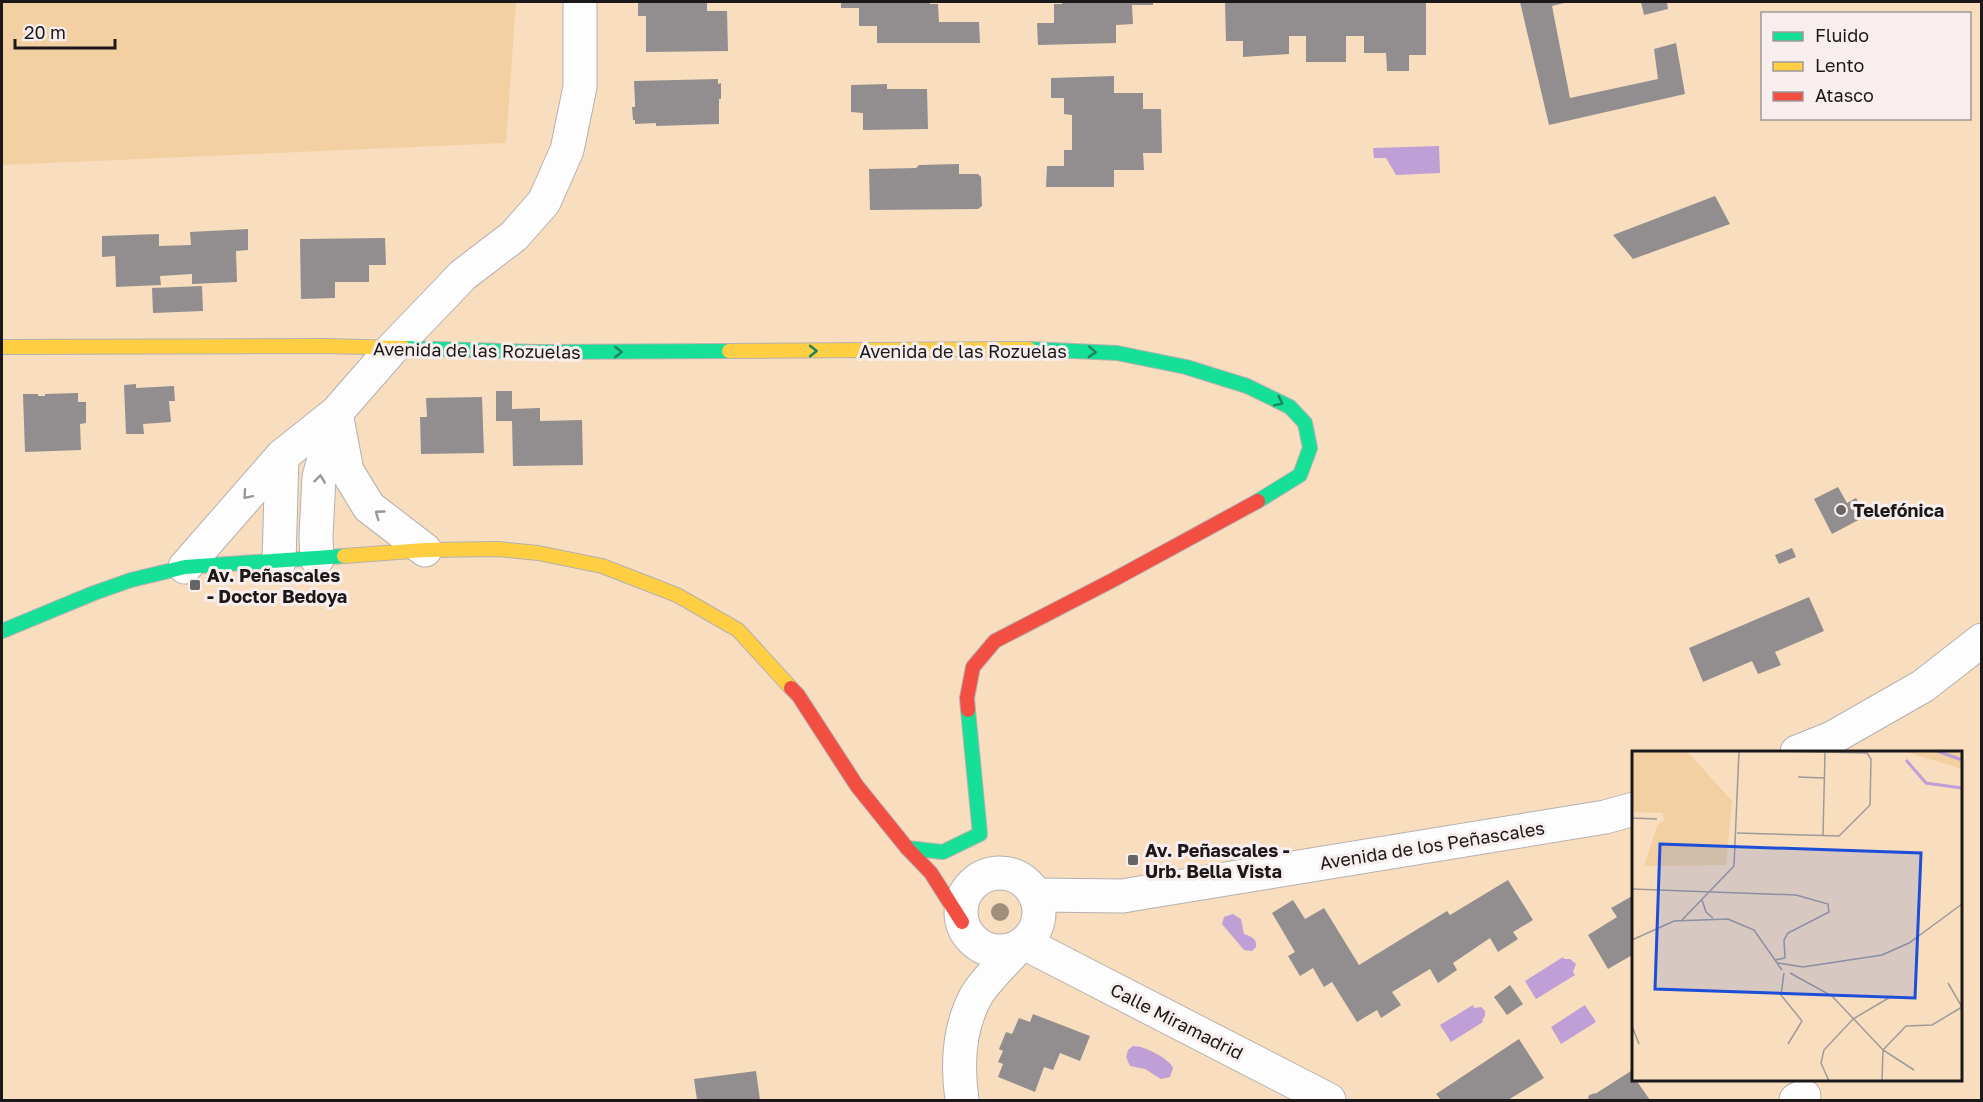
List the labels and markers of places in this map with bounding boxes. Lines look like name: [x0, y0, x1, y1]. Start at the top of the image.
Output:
place label: Telefónica: [1853, 499, 1944, 521]
marker: Telefónica: [1834, 503, 1848, 517]
place label: Av. Peñascales - Doctor Bedoya: [207, 564, 347, 607]
marker: Av. Peñascales - Doctor Bedoya: [188, 578, 202, 592]
place label: Av. Peñascales - Urb. Bella Vista: [1145, 839, 1290, 882]
marker: Av. Peñascales - Urb. Bella Vista: [1126, 853, 1140, 867]

